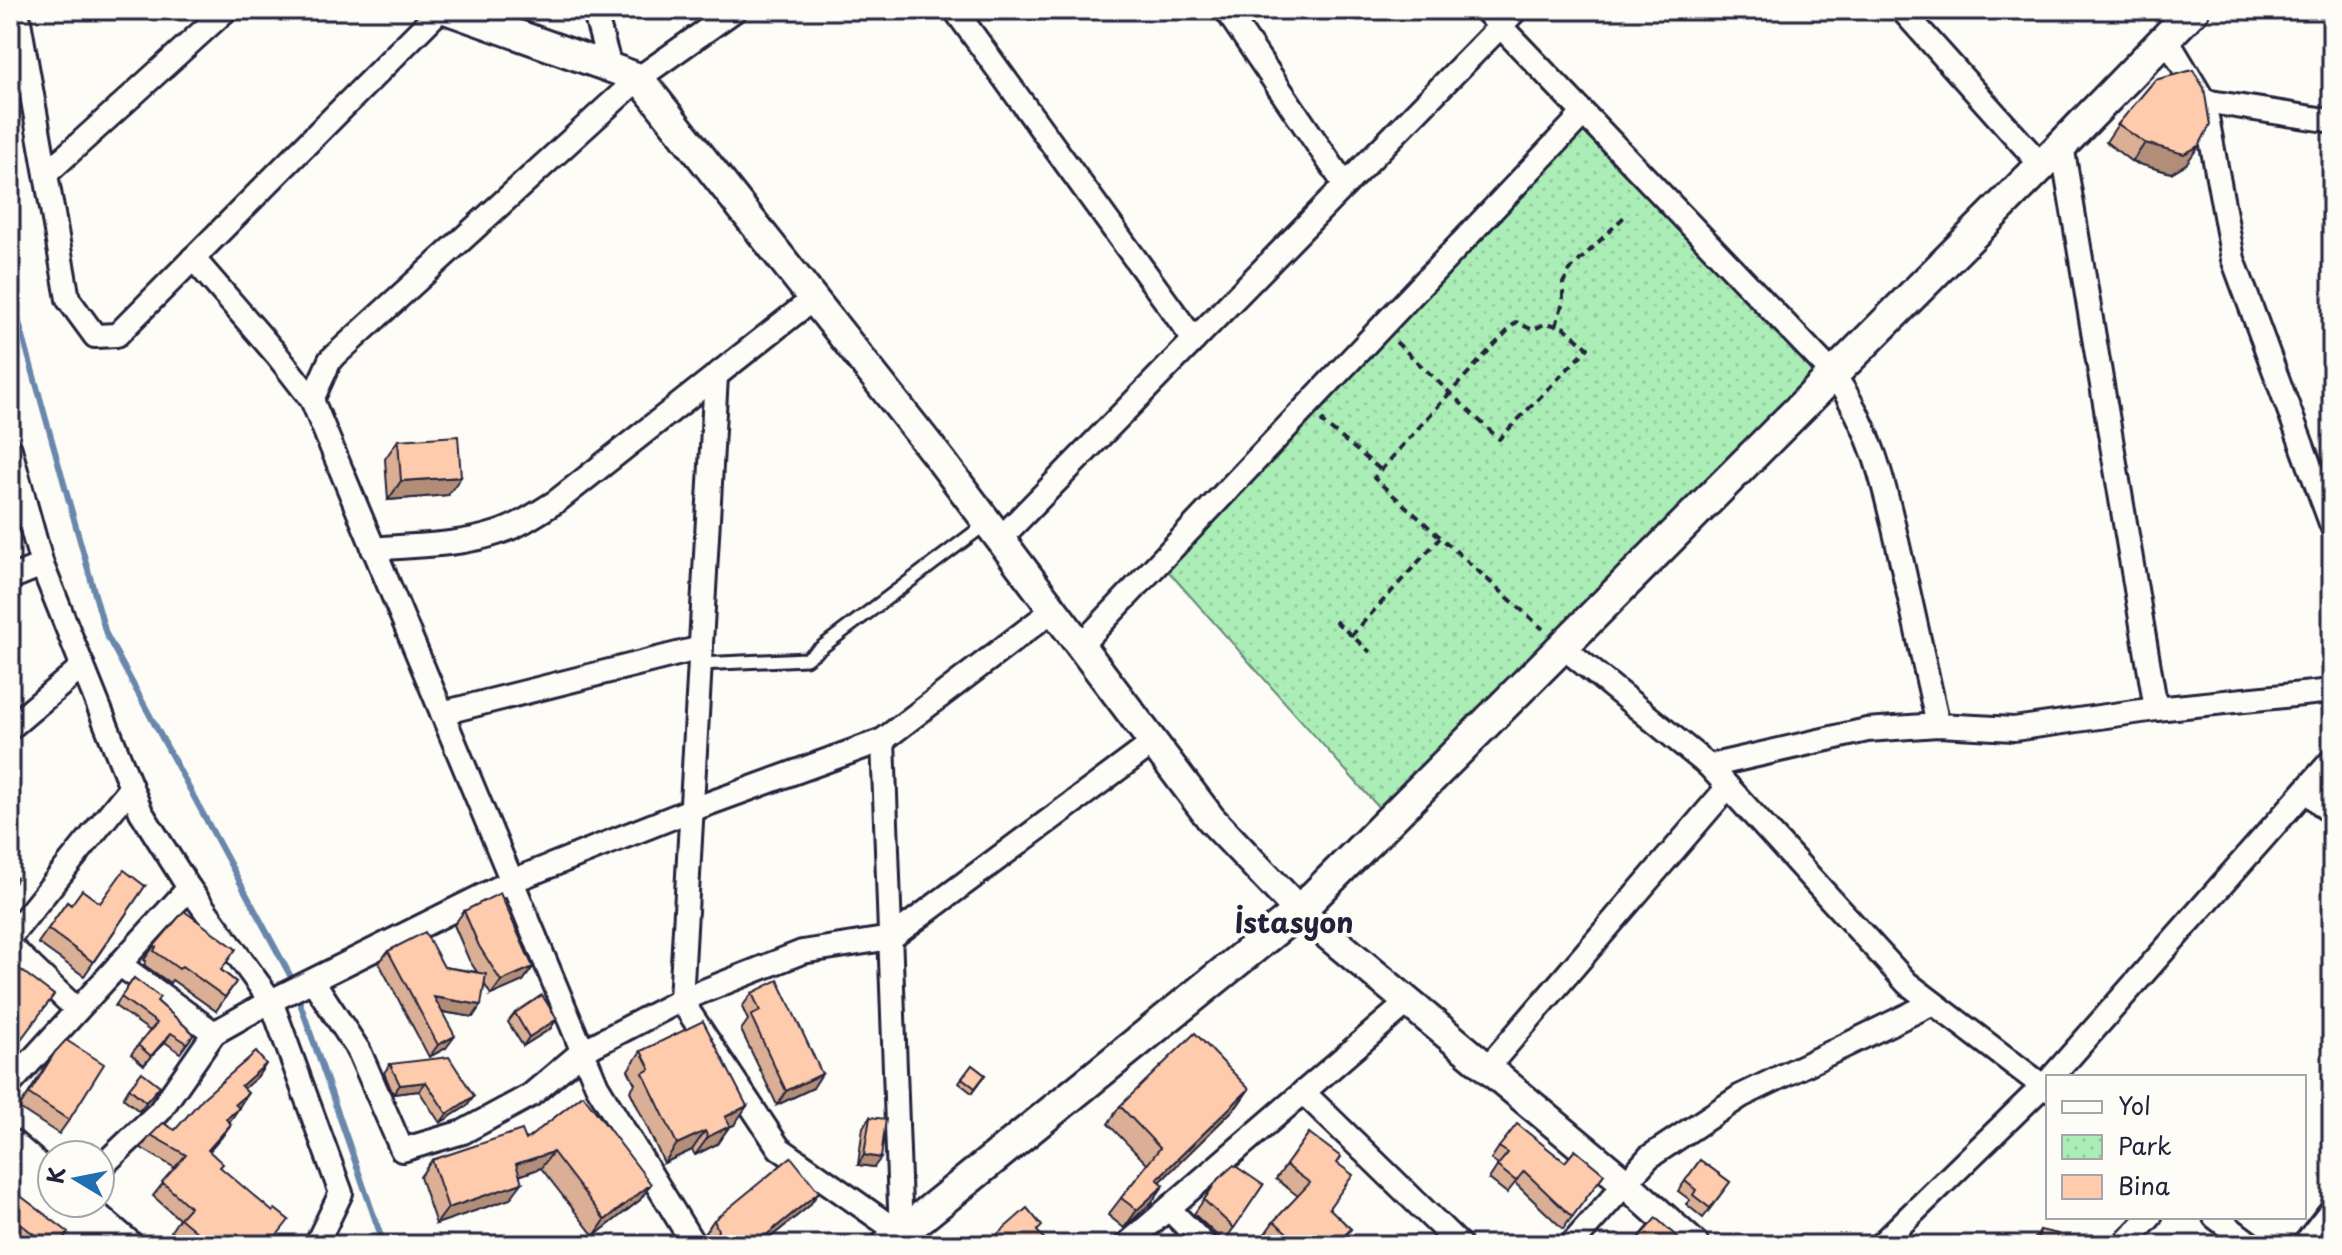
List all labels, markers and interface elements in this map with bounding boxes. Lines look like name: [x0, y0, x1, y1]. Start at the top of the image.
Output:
district label: İstasyon: [1234, 900, 1354, 943]
legend: [2046, 1075, 2306, 1219]
text: Yol: [2118, 1087, 2151, 1123]
text: Park: [2118, 1127, 2172, 1163]
north arrow: [36, 1139, 116, 1219]
text: K: [37, 1164, 72, 1186]
text: Bina: [2118, 1167, 2170, 1203]

